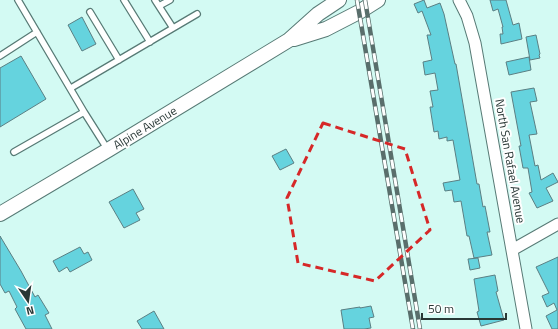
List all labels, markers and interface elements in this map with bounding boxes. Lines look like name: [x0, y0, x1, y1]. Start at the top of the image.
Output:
street label: North San Rafael Avenue: [490, 97, 531, 225]
street label: Alpine Avenue: [109, 101, 180, 154]
north arrow: [8, 281, 48, 321]
scale bar: [422, 295, 506, 321]
text: 50 m: [428, 299, 454, 318]
text: N: [25, 302, 36, 319]

